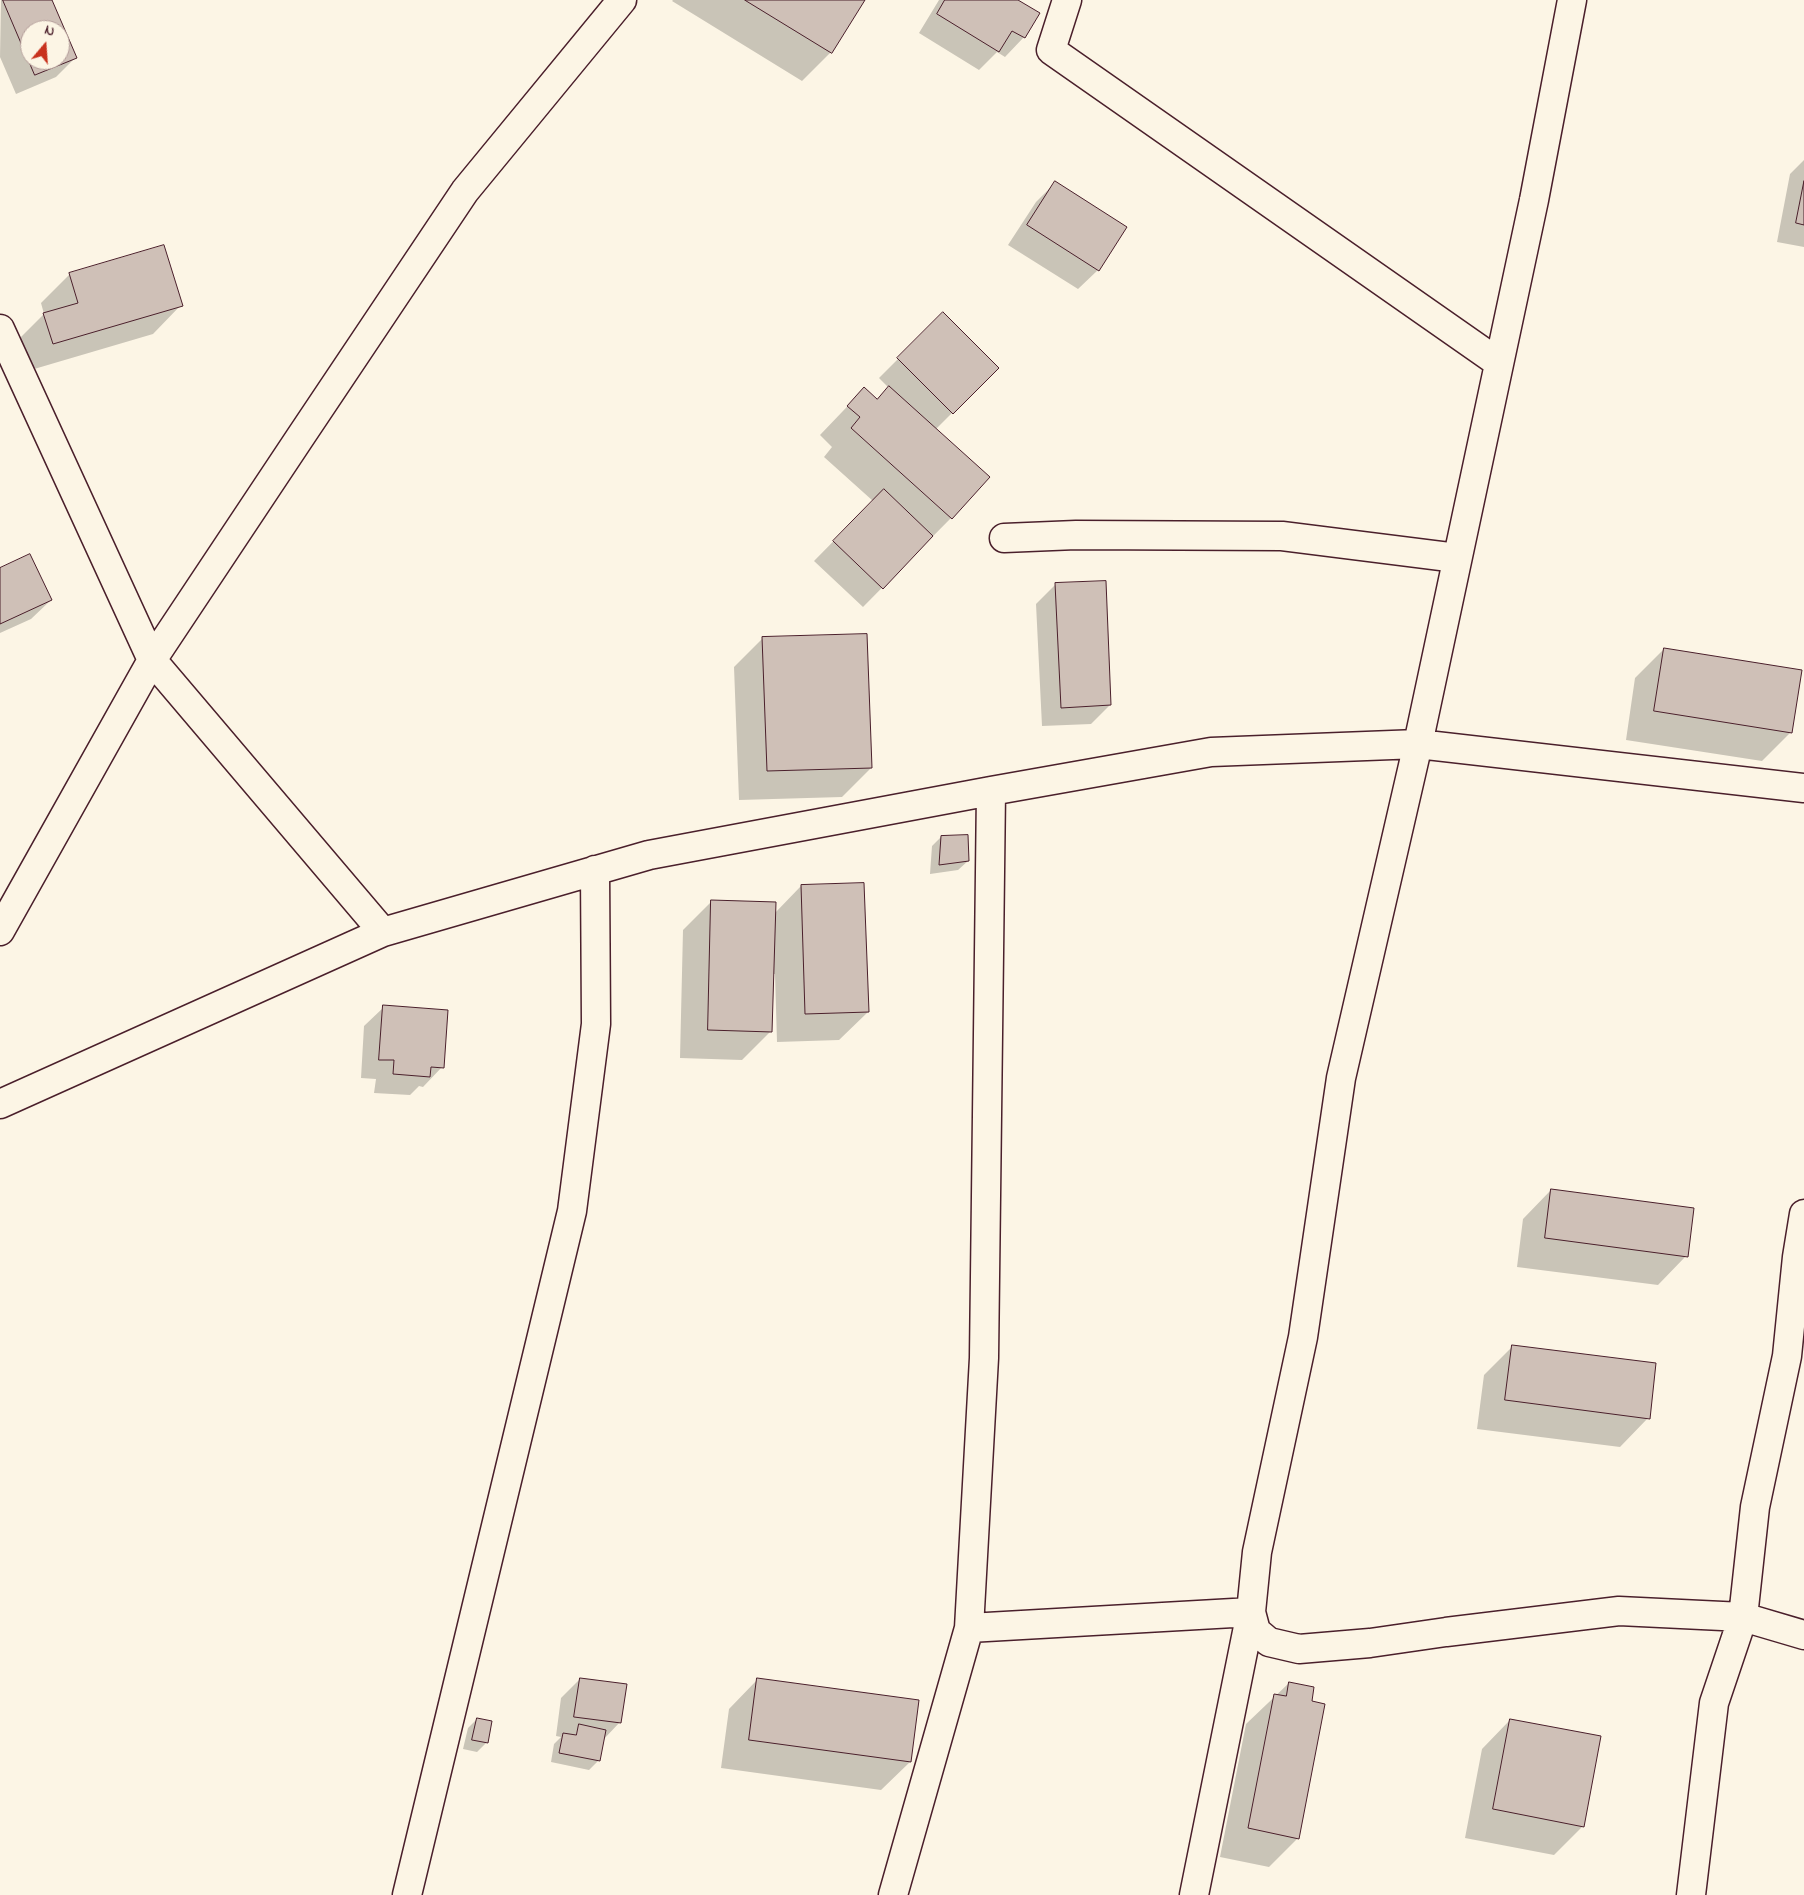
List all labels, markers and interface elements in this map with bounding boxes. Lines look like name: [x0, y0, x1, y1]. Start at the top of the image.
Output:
north arrow: [20, 20, 70, 70]
text: N: [42, 20, 57, 43]

